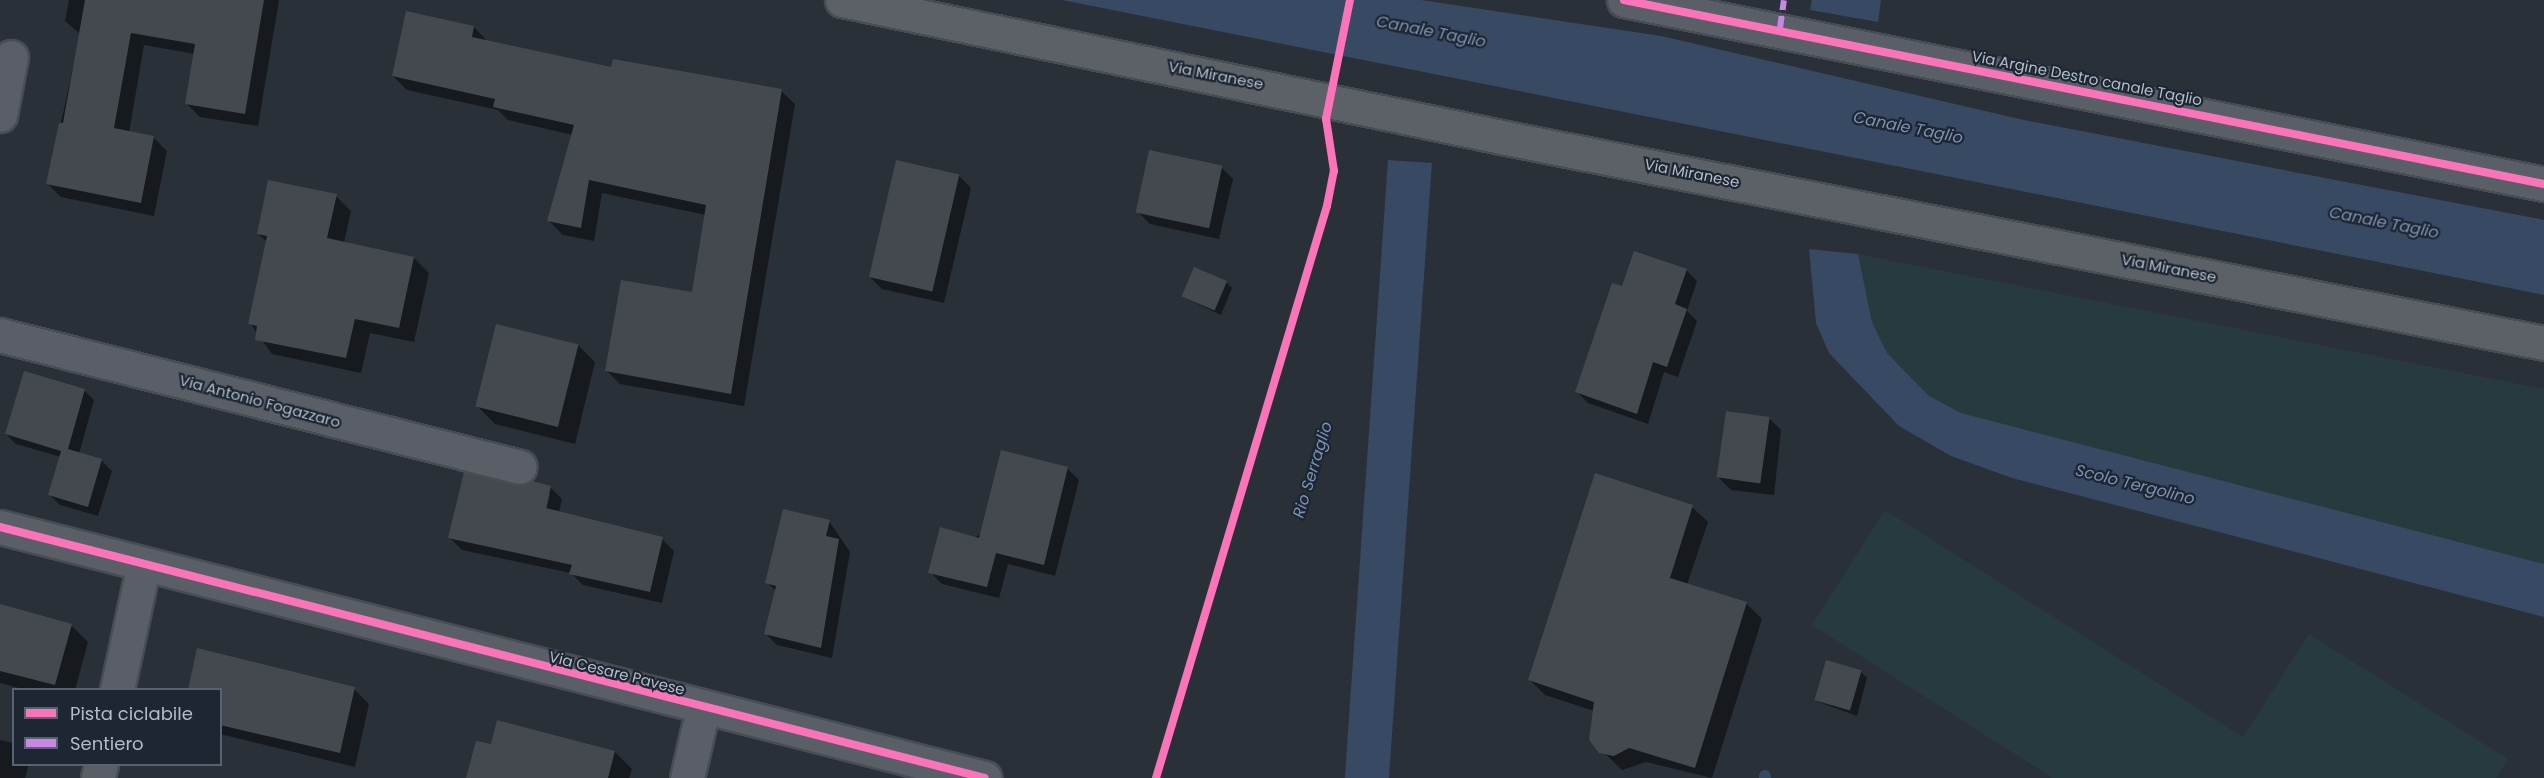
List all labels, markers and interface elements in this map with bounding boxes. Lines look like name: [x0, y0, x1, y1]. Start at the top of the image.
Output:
water label: Canale Taglio: [1375, 12, 1487, 52]
street label: Via Argine Destro canale Taglio: [1970, 47, 2204, 109]
street label: Via Miranese: [1167, 57, 1265, 93]
water label: Canale Taglio: [1852, 108, 1964, 148]
street label: Via Miranese: [1643, 155, 1741, 191]
water label: Canale Taglio: [2328, 203, 2440, 243]
street label: Via Miranese: [2120, 250, 2218, 286]
street label: Via Antonio Fogazzaro: [177, 371, 343, 431]
water label: Rio Serraglio: [1289, 420, 1337, 520]
water label: Scolo Tergolino: [2073, 461, 2197, 509]
street label: Via Cesare Pavese: [547, 647, 687, 699]
legend: [12, 688, 222, 766]
text: Pista ciclabile: [70, 701, 193, 726]
text: Sentiero: [70, 731, 144, 756]

